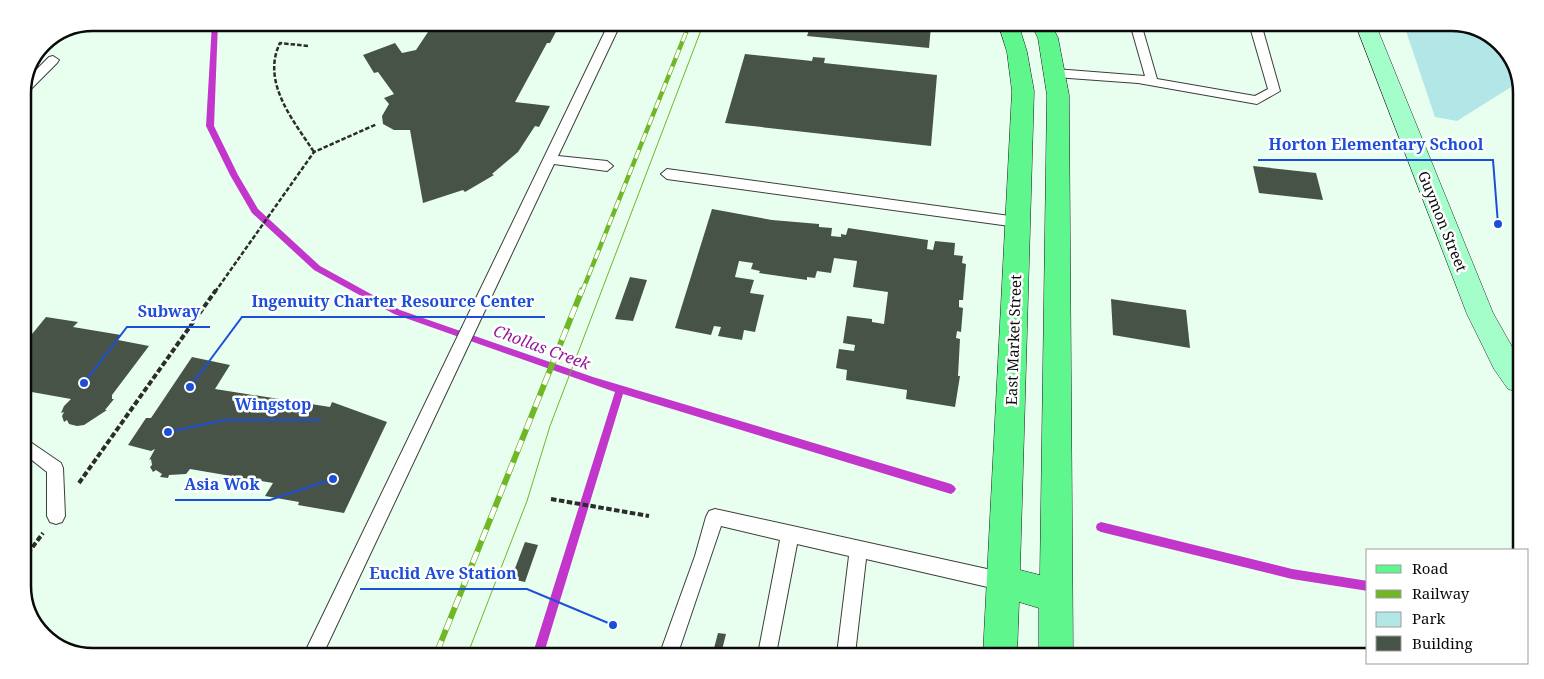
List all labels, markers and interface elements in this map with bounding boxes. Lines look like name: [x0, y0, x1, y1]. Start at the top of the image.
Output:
callout: Horton Elementary School: [1258, 129, 1493, 160]
text: Horton Elementary School: [1269, 133, 1484, 155]
street label: Guymon Street: [1414, 168, 1472, 274]
street label: East Market Street: [1001, 274, 1025, 406]
callout: Ingenuity Charter Resource Center: [242, 286, 545, 317]
text: Ingenuity Charter Resource Center: [252, 290, 535, 312]
callout: Subway: [127, 296, 210, 327]
text: Subway: [138, 300, 201, 322]
water label: Chollas Creek: [491, 319, 594, 375]
callout: Wingstop: [224, 389, 321, 420]
text: Wingstop: [235, 393, 311, 415]
callout: Asia Wok: [175, 469, 270, 500]
text: Asia Wok: [184, 473, 260, 495]
legend: [1366, 549, 1529, 664]
callout: Euclid Ave Station: [360, 558, 527, 589]
text: Road: [1412, 558, 1448, 578]
text: Euclid Ave Station: [369, 562, 517, 584]
text: Railway: [1412, 583, 1470, 603]
text: Park: [1412, 608, 1446, 628]
text: Building: [1412, 633, 1473, 653]

